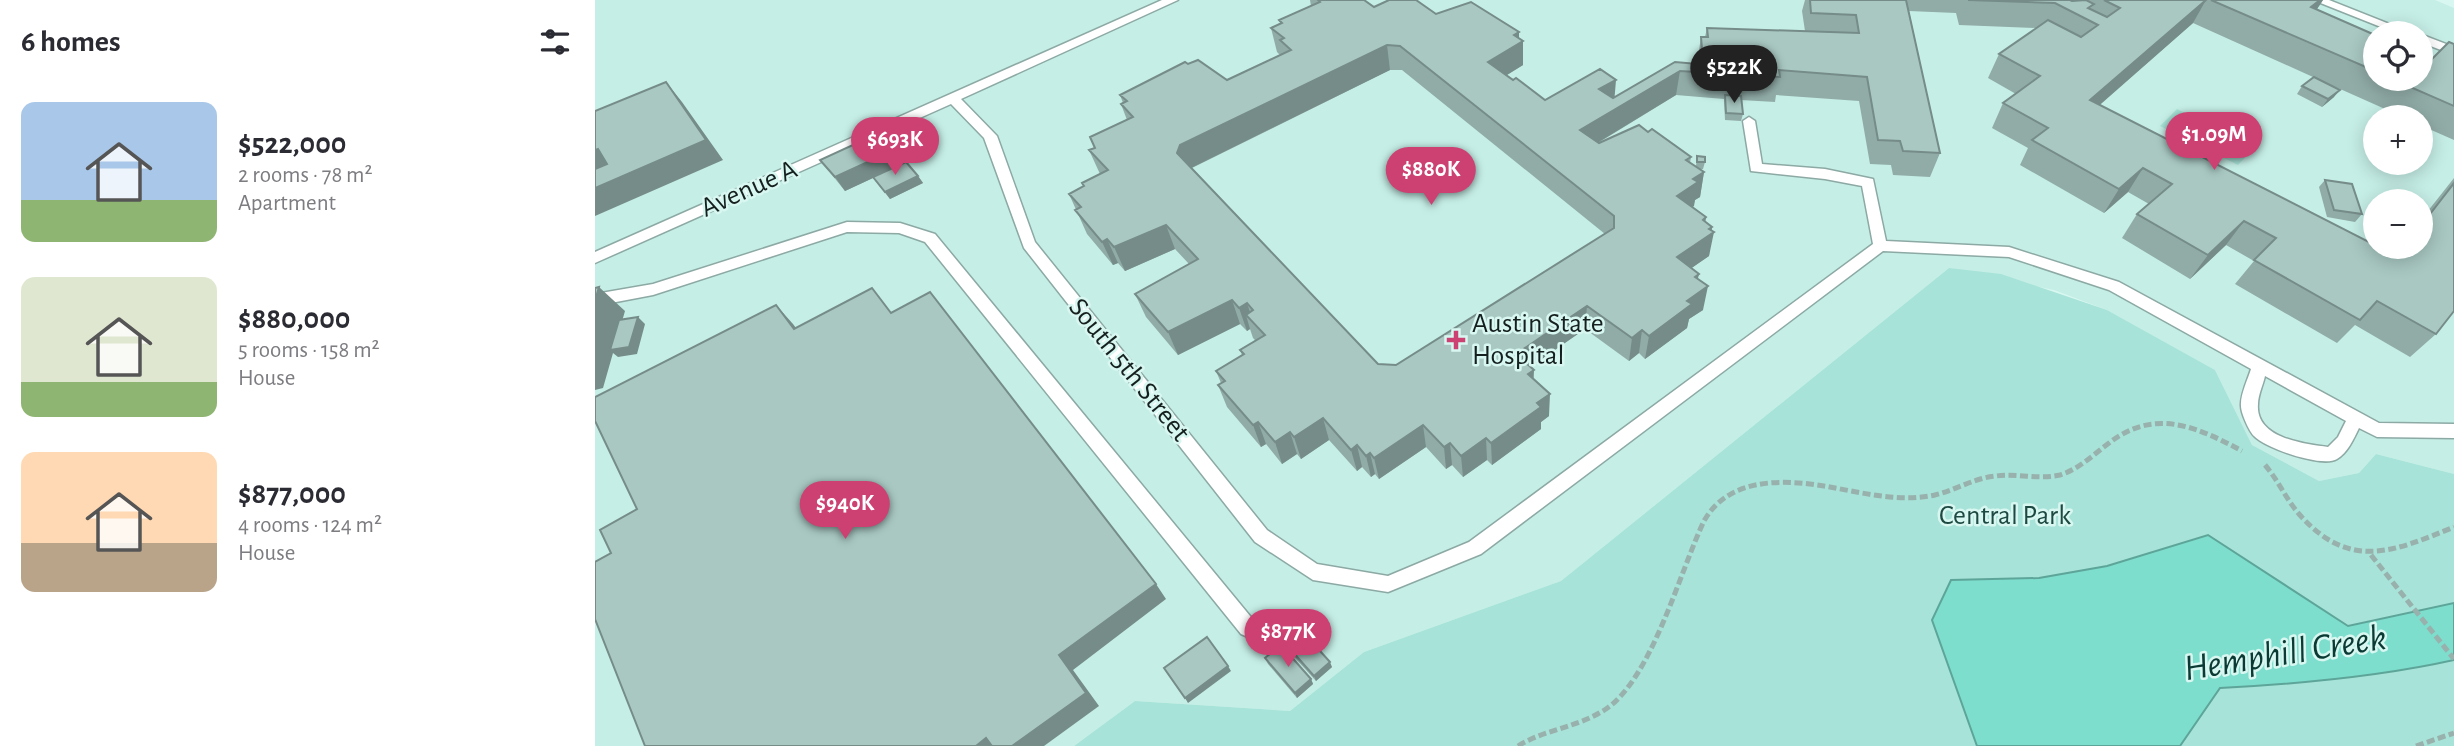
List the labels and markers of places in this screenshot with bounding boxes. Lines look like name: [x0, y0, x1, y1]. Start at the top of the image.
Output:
pin: $522K: [1685, 46, 1783, 105]
pin: $1.09M: [2157, 113, 2271, 172]
pin: $693K: [846, 118, 944, 177]
pin: $880K: [1382, 148, 1480, 207]
place label: Austin State Hospital: [1472, 310, 1604, 370]
marker: Austin State Hospital: [1446, 330, 1466, 350]
pin: $940K: [796, 482, 894, 541]
pin: $877K: [1239, 610, 1337, 669]

